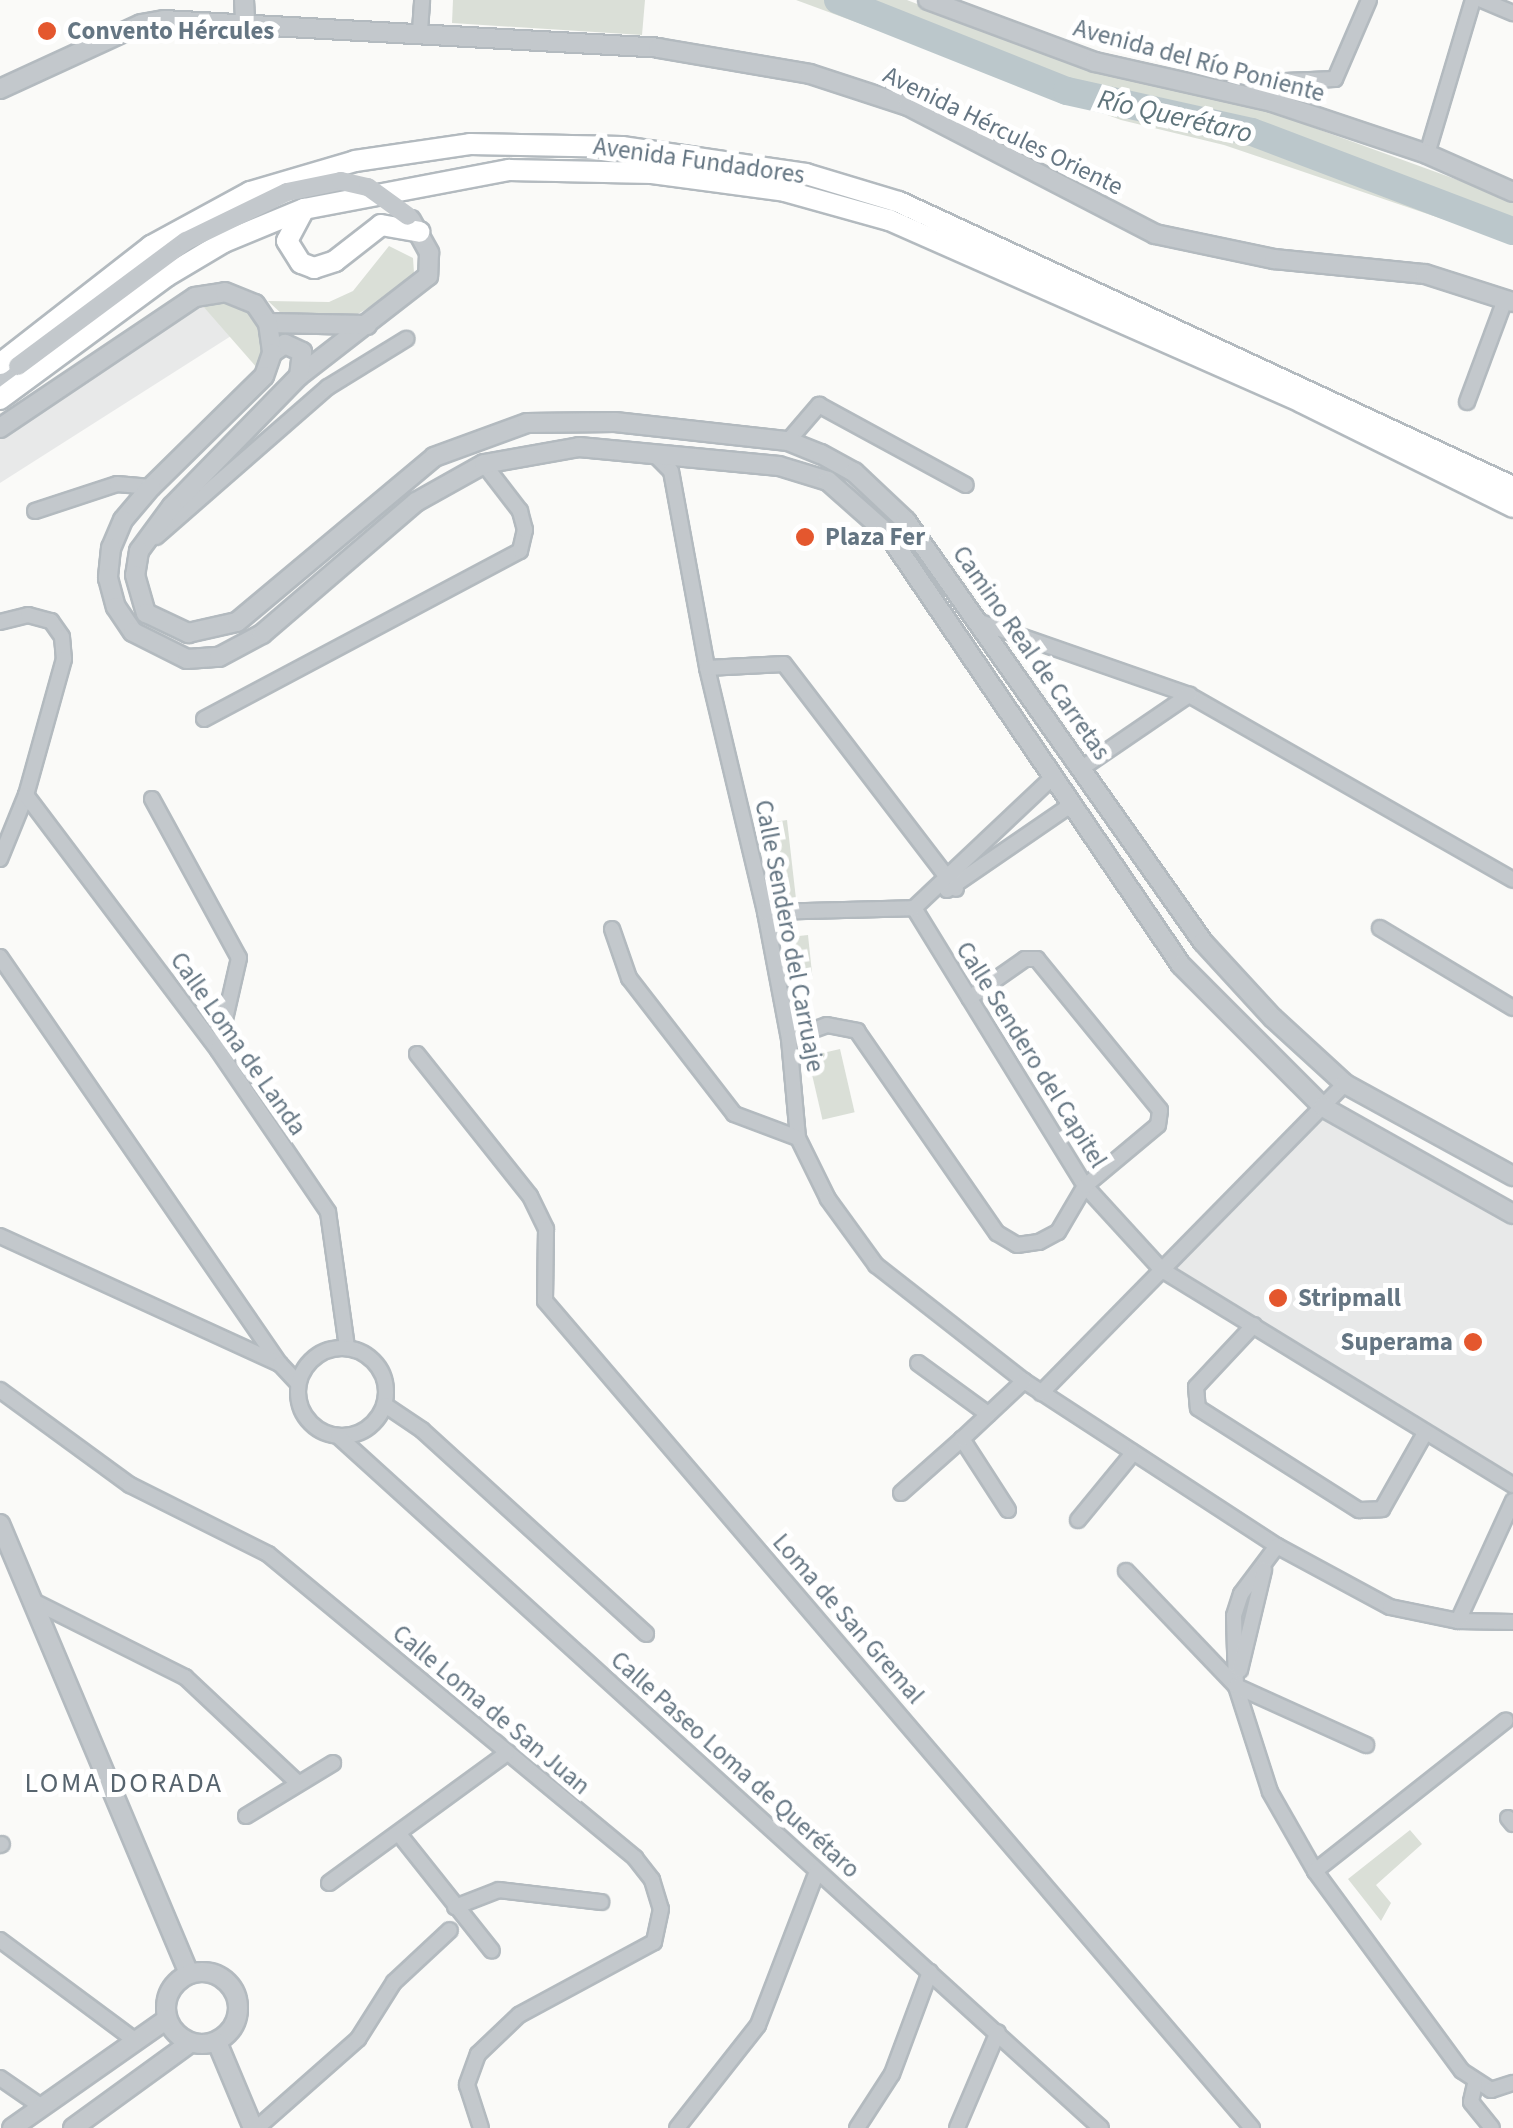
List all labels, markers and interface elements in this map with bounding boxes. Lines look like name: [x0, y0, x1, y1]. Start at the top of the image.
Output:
street label: Avenida del Río Poniente: [1070, 13, 1328, 109]
place label: Convento Hércules: [67, 16, 274, 46]
marker: Convento Hércules: [36, 20, 58, 42]
street label: Avenida Hércules Oriente: [878, 60, 1128, 202]
water label: Río Querétaro: [1094, 82, 1256, 150]
street label: Avenida Fundadores: [591, 131, 807, 191]
place label: Plaza Fer: [825, 522, 925, 552]
marker: Plaza Fer: [794, 526, 816, 548]
street label: Camino Real de Carretas: [946, 540, 1116, 766]
street label: Calle Sendero del Carruaje: [748, 798, 830, 1074]
street label: Calle Sendero del Capitel: [949, 936, 1113, 1174]
street label: Calle Loma de Landa: [164, 947, 312, 1141]
place label: Stripmall: [1298, 1283, 1401, 1313]
marker: Stripmall: [1267, 1287, 1289, 1309]
place label: Superama: [1341, 1327, 1453, 1357]
marker: Superama: [1462, 1331, 1484, 1353]
street label: Loma de San Gremal: [766, 1528, 930, 1710]
street label: Calle Loma de San Juan: [386, 1619, 596, 1801]
street label: Calle Paseo Loma de Querétaro: [604, 1645, 866, 1885]
district label: LOMA DORADA: [24, 1766, 224, 1800]

